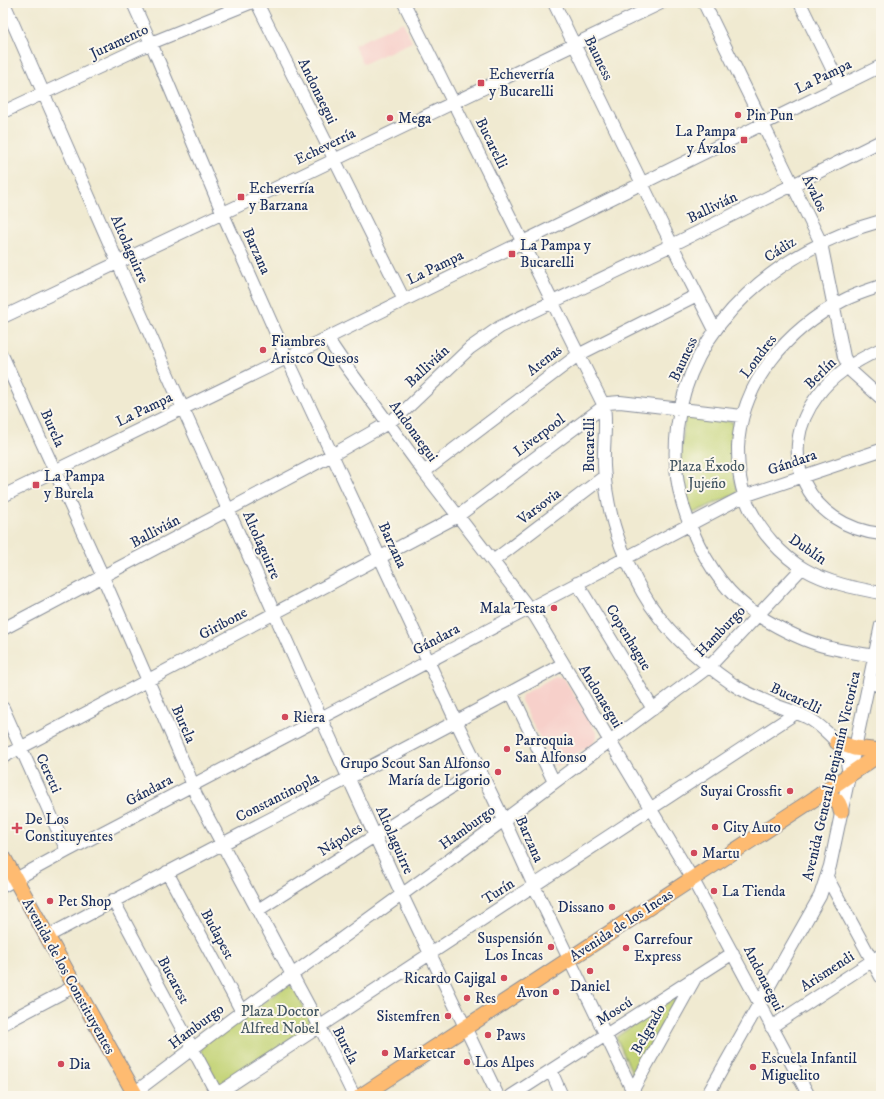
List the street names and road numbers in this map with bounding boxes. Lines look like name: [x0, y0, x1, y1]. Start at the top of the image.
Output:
street label: Juramento: [85, 20, 151, 64]
street label: Bauness: [580, 33, 617, 84]
street label: La Pampa: [792, 54, 855, 98]
street label: Andonaegui: [293, 55, 342, 127]
street label: Bucarelli: [471, 115, 512, 172]
street label: Echeverría: [292, 123, 359, 169]
street label: Ávalos: [797, 171, 833, 215]
street label: Ballivián: [684, 187, 741, 228]
street label: Altolaguirre: [106, 212, 153, 286]
street label: Barzana: [238, 225, 275, 278]
street label: Cádiz: [761, 232, 800, 267]
street label: La Pampa: [404, 245, 467, 289]
street label: Londres: [736, 331, 781, 382]
street label: Bauness: [665, 334, 702, 385]
street label: Ballivián: [401, 341, 453, 392]
street label: Atenas: [523, 341, 566, 380]
street label: Berlín: [800, 353, 840, 393]
street label: La Pampa: [113, 387, 176, 431]
street label: Andonaegui: [385, 397, 442, 466]
street label: Burela: [36, 406, 69, 451]
street label: Liverpool: [510, 410, 569, 461]
street label: Bucarelli: [580, 418, 599, 472]
street label: Gándara: [765, 445, 820, 480]
street label: Varsovia: [513, 483, 565, 530]
street label: Altolaguirre: [238, 508, 285, 582]
street label: Ballivián: [127, 510, 183, 552]
street label: Barzana: [374, 519, 412, 572]
street label: Dublín: [785, 530, 830, 569]
street label: Copenhague: [601, 601, 656, 674]
street label: Hamburgo: [691, 601, 750, 661]
street label: Giribone: [196, 603, 251, 644]
street label: Gándara: [409, 619, 464, 660]
street label: Andonaegui: [574, 661, 627, 732]
street label: Avenida General Benjamín Victorica: [798, 669, 865, 883]
street label: Bucarelli: [767, 678, 824, 719]
street label: Burela: [167, 702, 200, 747]
street label: Ceretti: [31, 750, 66, 796]
street label: Constantinopla: [232, 768, 323, 827]
street label: Gándara: [122, 770, 177, 811]
street label: Hamburgo: [436, 801, 499, 854]
street label: Altolaguirre: [371, 803, 418, 877]
street label: Barzana: [511, 813, 548, 866]
street label: Nápoles: [315, 818, 366, 861]
street label: Turín: [479, 874, 518, 909]
street label: Avenida de los Incas: [566, 885, 677, 966]
street label: Avenida de los Constituyentes: [18, 895, 119, 1058]
street label: Budapest: [196, 906, 239, 963]
street label: Andonaegui: [739, 942, 788, 1014]
street label: Arismendi: [797, 947, 858, 996]
street label: Bucarest: [153, 953, 194, 1007]
street label: Moscú: [592, 993, 636, 1030]
street label: Hamburgo: [165, 999, 228, 1053]
street label: Belgrado: [627, 1001, 670, 1058]
street label: Burela: [328, 1023, 363, 1068]

